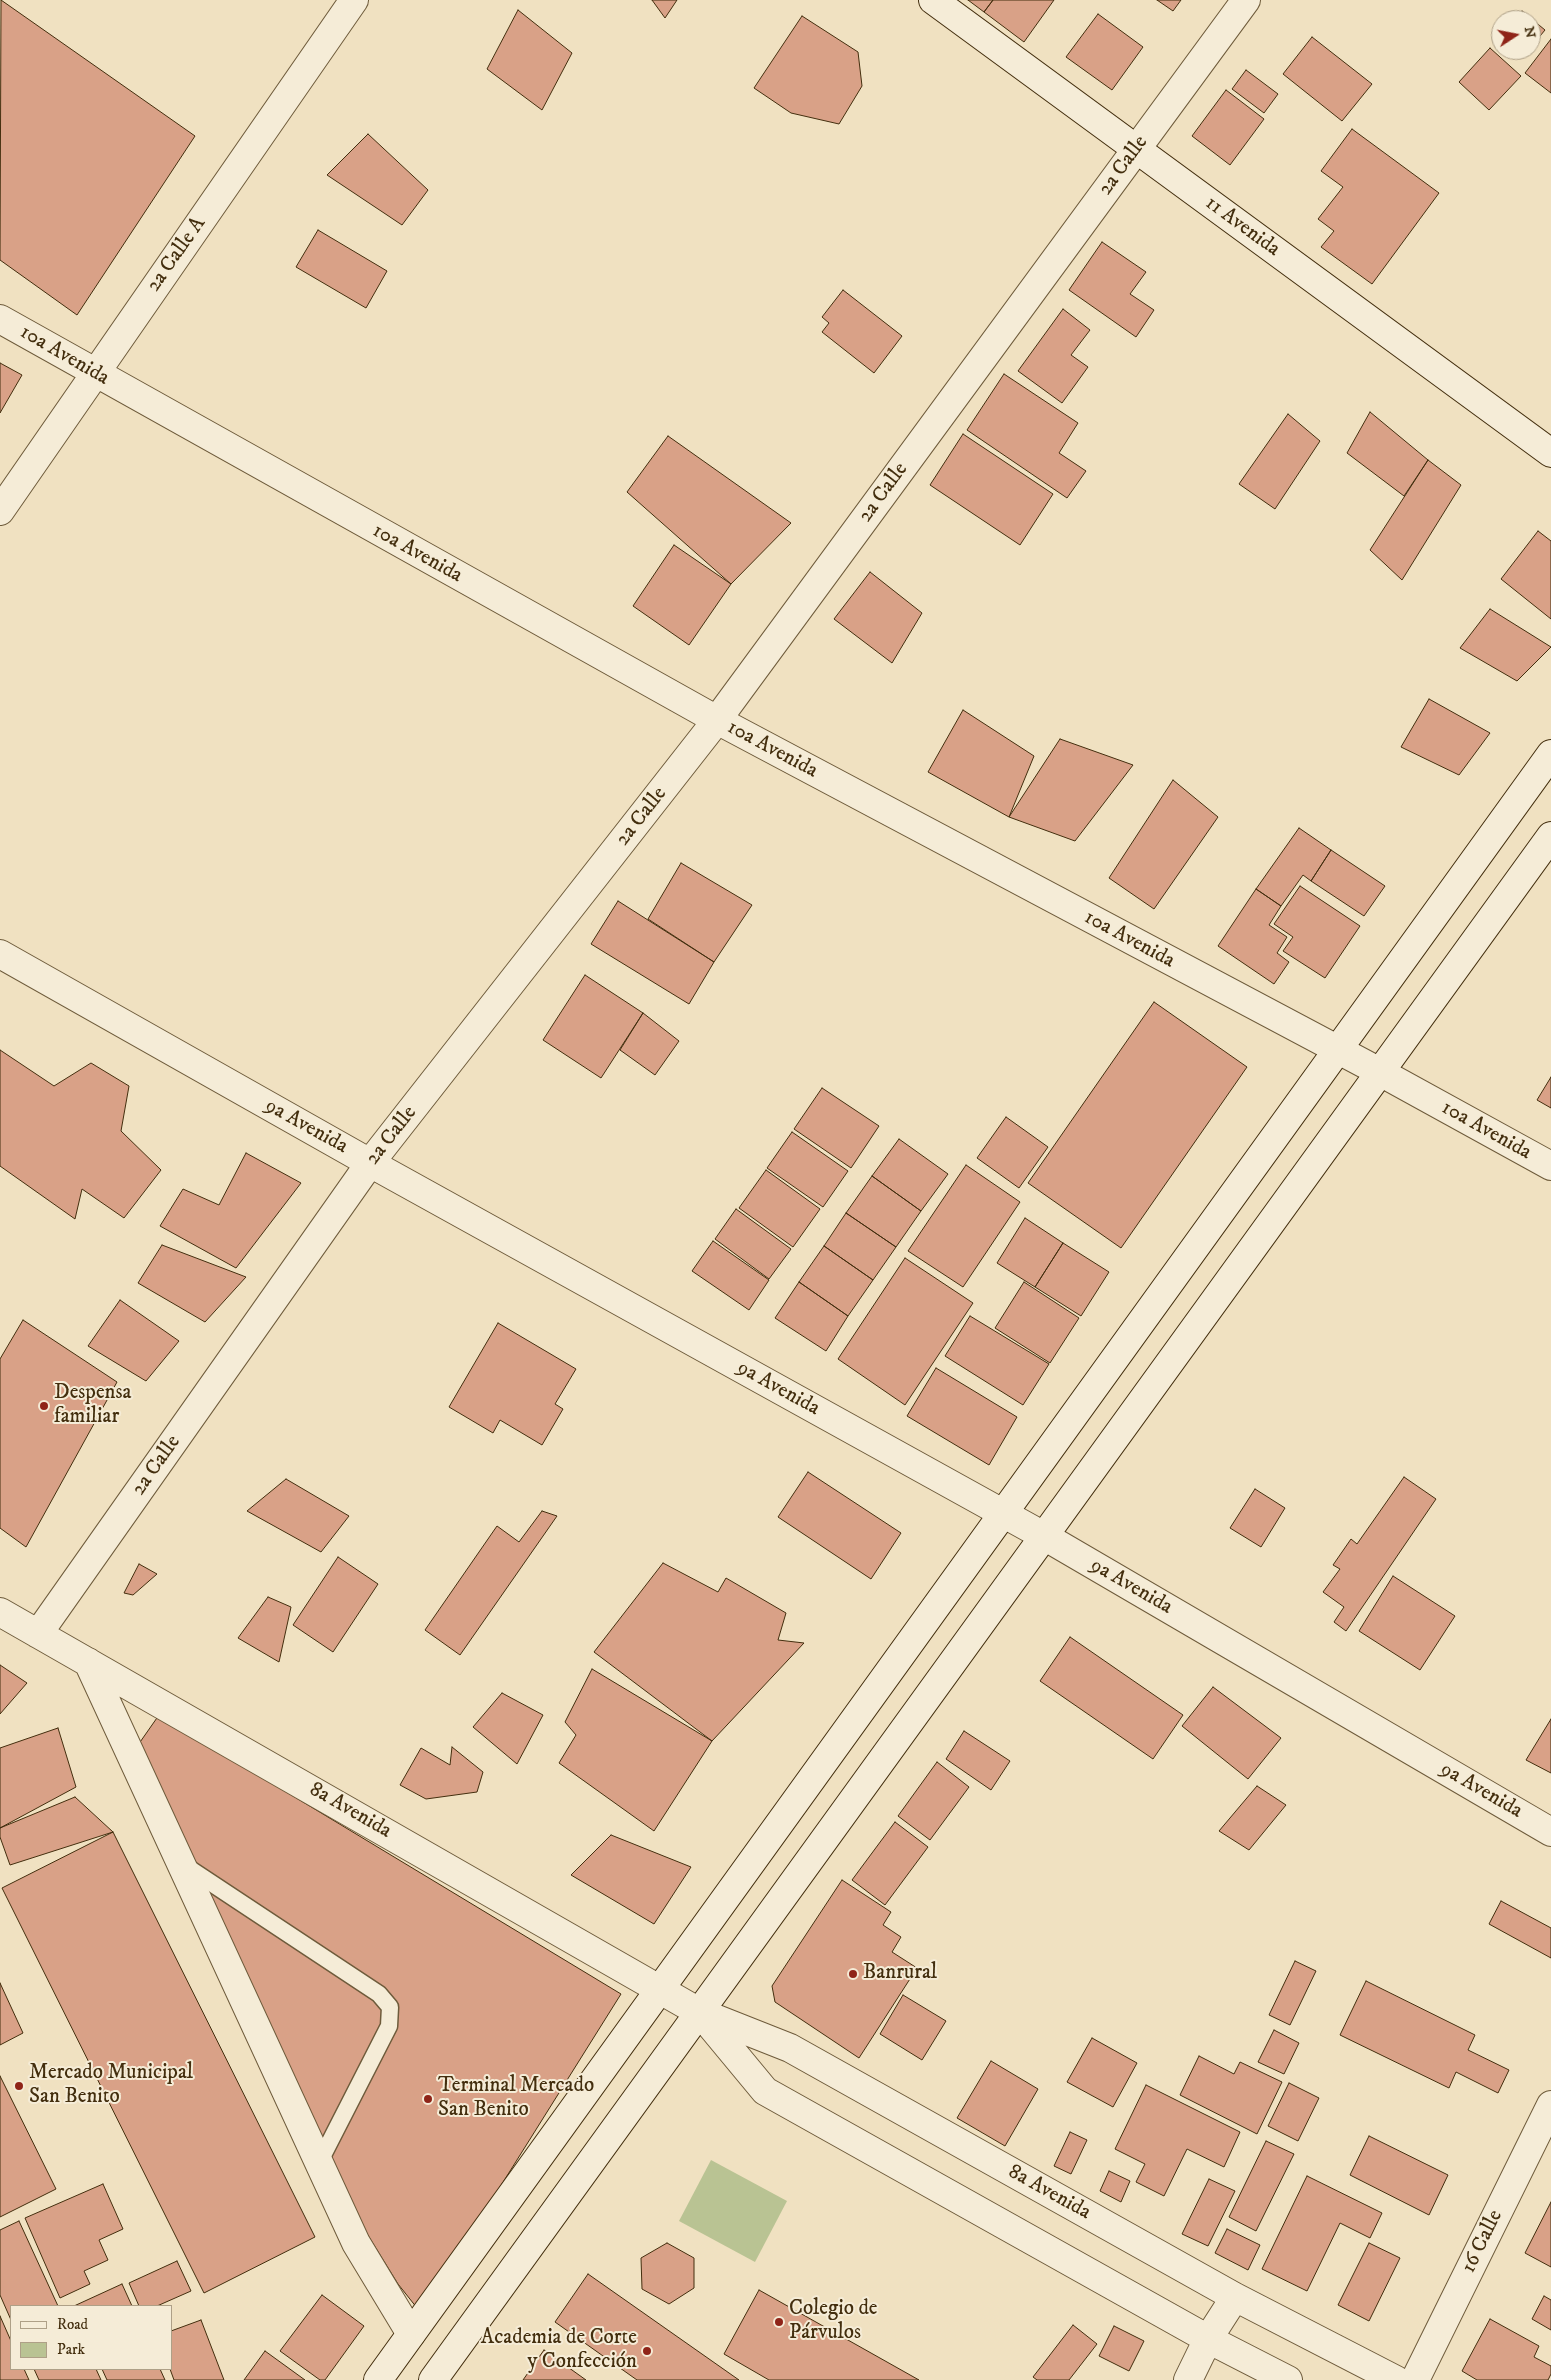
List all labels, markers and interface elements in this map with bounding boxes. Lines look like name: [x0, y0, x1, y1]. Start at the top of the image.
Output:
north arrow: [1491, 10, 1541, 60]
text: N: [1520, 25, 1540, 40]
street label: 2a Calle: [1094, 131, 1154, 201]
street label: 11 Avenida: [1200, 191, 1284, 263]
street label: 2a Calle A: [142, 213, 212, 297]
street label: 10a Avenida: [15, 320, 113, 392]
street label: 2a Calle: [854, 458, 914, 528]
street label: 10a Avenida: [368, 519, 466, 589]
street label: 10a Avenida: [722, 716, 822, 784]
street label: 2a Calle: [611, 783, 673, 851]
street label: 10a Avenida: [1079, 906, 1179, 974]
street label: 9a Avenida: [260, 1094, 352, 1160]
street label: 10a Avenida: [1437, 1096, 1535, 1166]
street label: 2a Calle: [361, 1102, 423, 1170]
street label: 9a Avenida: [732, 1356, 824, 1422]
place label: Despensa familiar: [54, 1381, 131, 1431]
marker: Despensa familiar: [38, 1400, 50, 1412]
street label: 2a Calle: [127, 1431, 187, 1501]
street label: 9a Avenida: [1085, 1553, 1177, 1621]
street label: 9a Avenida: [1435, 1757, 1527, 1825]
street label: 8a Avenida: [304, 1777, 396, 1845]
place label: Banrural: [863, 1961, 937, 1987]
marker: Banrural: [847, 1968, 859, 1980]
place label: Mercado Municipal San Benito: [29, 2061, 193, 2111]
place label: Terminal Mercado San Benito: [438, 2074, 594, 2124]
marker: Mercado Municipal San Benito: [13, 2080, 25, 2092]
marker: Terminal Mercado San Benito: [422, 2093, 434, 2105]
street label: 8a Avenida: [1003, 2160, 1095, 2226]
street label: 16 Calle: [1457, 2206, 1509, 2278]
place label: Colegio de Párvulos: [789, 2297, 878, 2347]
legend: [10, 2305, 172, 2370]
text: Road: [57, 2315, 88, 2334]
marker: Colegio de Párvulos: [773, 2316, 785, 2328]
place label: Academia de Corte y Confección: [481, 2326, 637, 2376]
text: Park: [57, 2340, 85, 2359]
marker: Academia de Corte y Confección: [641, 2345, 653, 2357]

